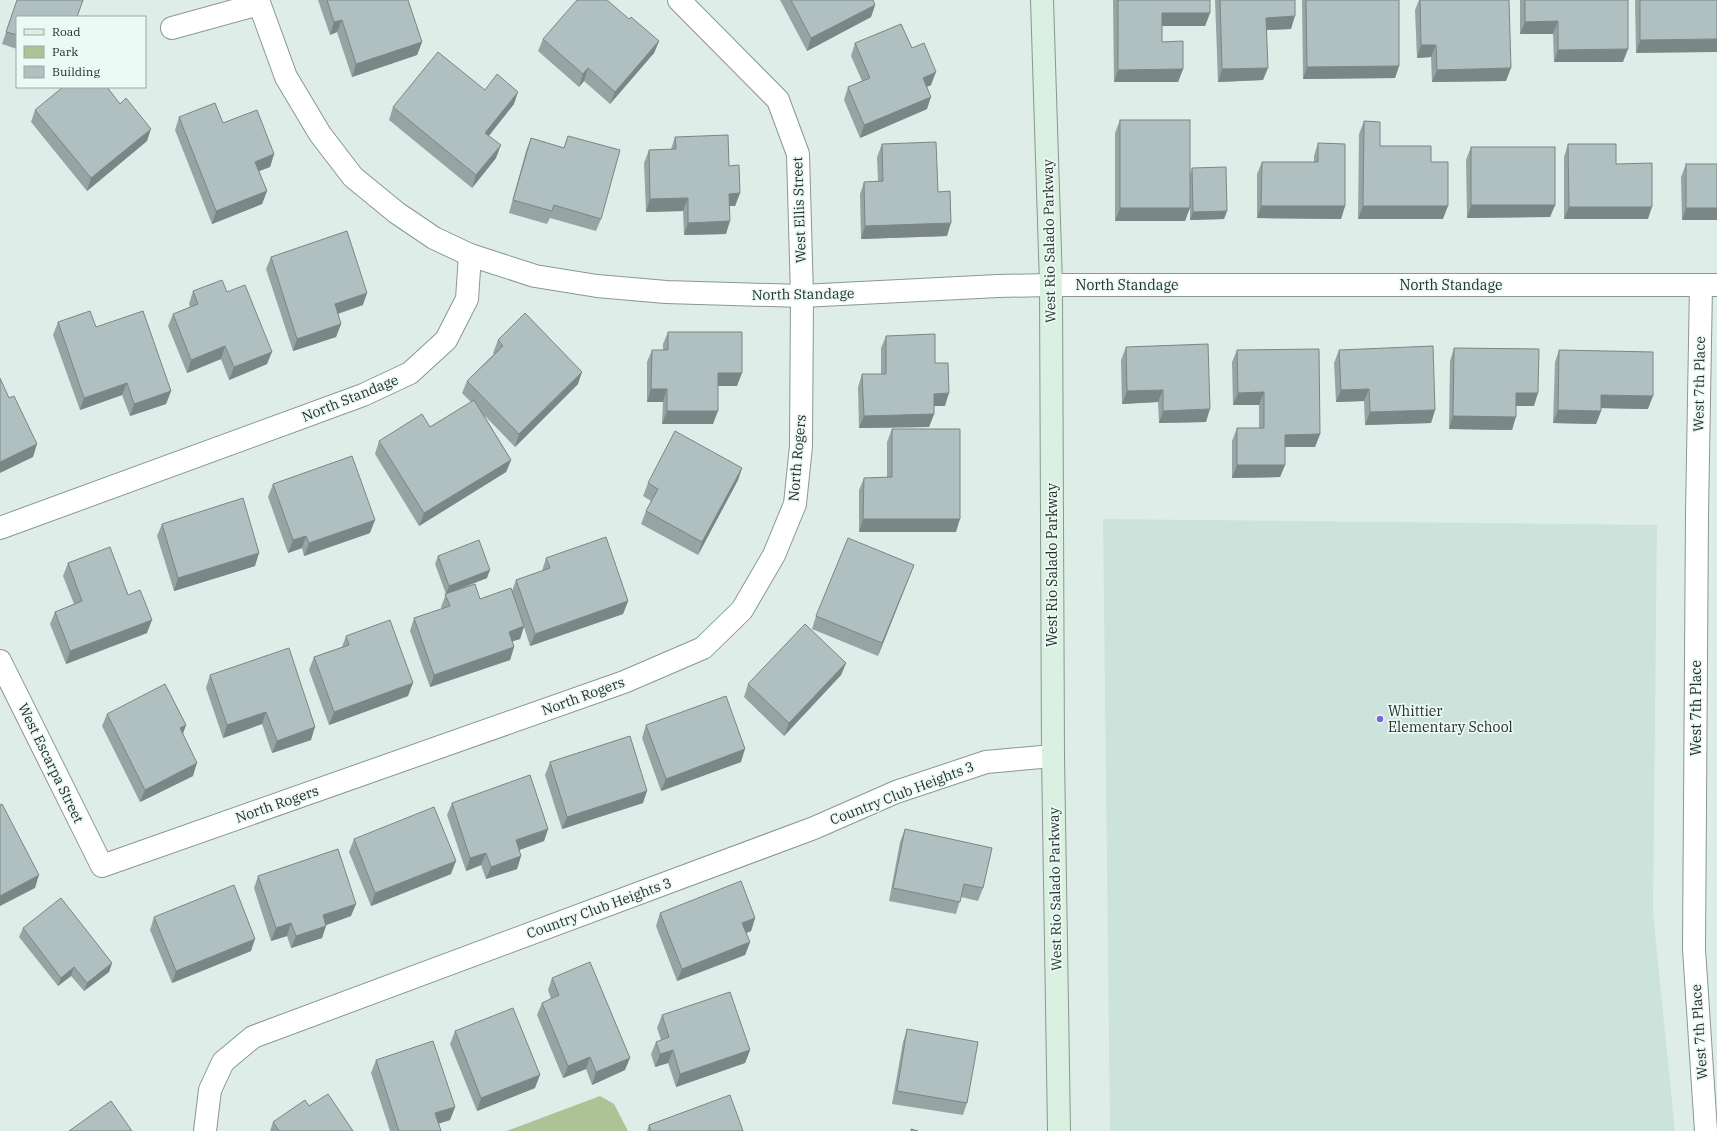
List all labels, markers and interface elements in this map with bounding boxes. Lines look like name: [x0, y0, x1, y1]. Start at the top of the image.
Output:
legend: [16, 16, 146, 88]
text: Road: [52, 24, 81, 39]
text: Park: [52, 44, 78, 59]
text: Building: [52, 64, 100, 79]
street label: West Ellis Street: [788, 156, 810, 264]
street label: West Rio Salado Parkway: [1039, 158, 1059, 323]
street label: North Standage: [1076, 276, 1178, 294]
street label: North Standage: [1400, 276, 1502, 294]
street label: North Standage: [751, 284, 855, 304]
street label: West 7th Place: [1689, 336, 1709, 432]
street label: North Standage: [299, 370, 401, 426]
street label: North Rogers: [784, 414, 810, 502]
street label: West Rio Salado Parkway: [1043, 482, 1061, 647]
street label: West 7th Place: [1687, 660, 1705, 756]
street label: North Rogers: [539, 673, 627, 719]
street label: West Escarpa Street: [14, 700, 88, 826]
place label: Whittier Elementary School: [1388, 702, 1513, 736]
marker: Whittier Elementary School: [1375, 714, 1385, 724]
street label: Country Club Heights 3: [827, 757, 977, 829]
street label: North Rogers: [233, 781, 321, 827]
street label: West Rio Salado Parkway: [1045, 806, 1065, 971]
street label: Country Club Heights 3: [524, 873, 674, 943]
street label: West 7th Place: [1687, 984, 1711, 1080]

